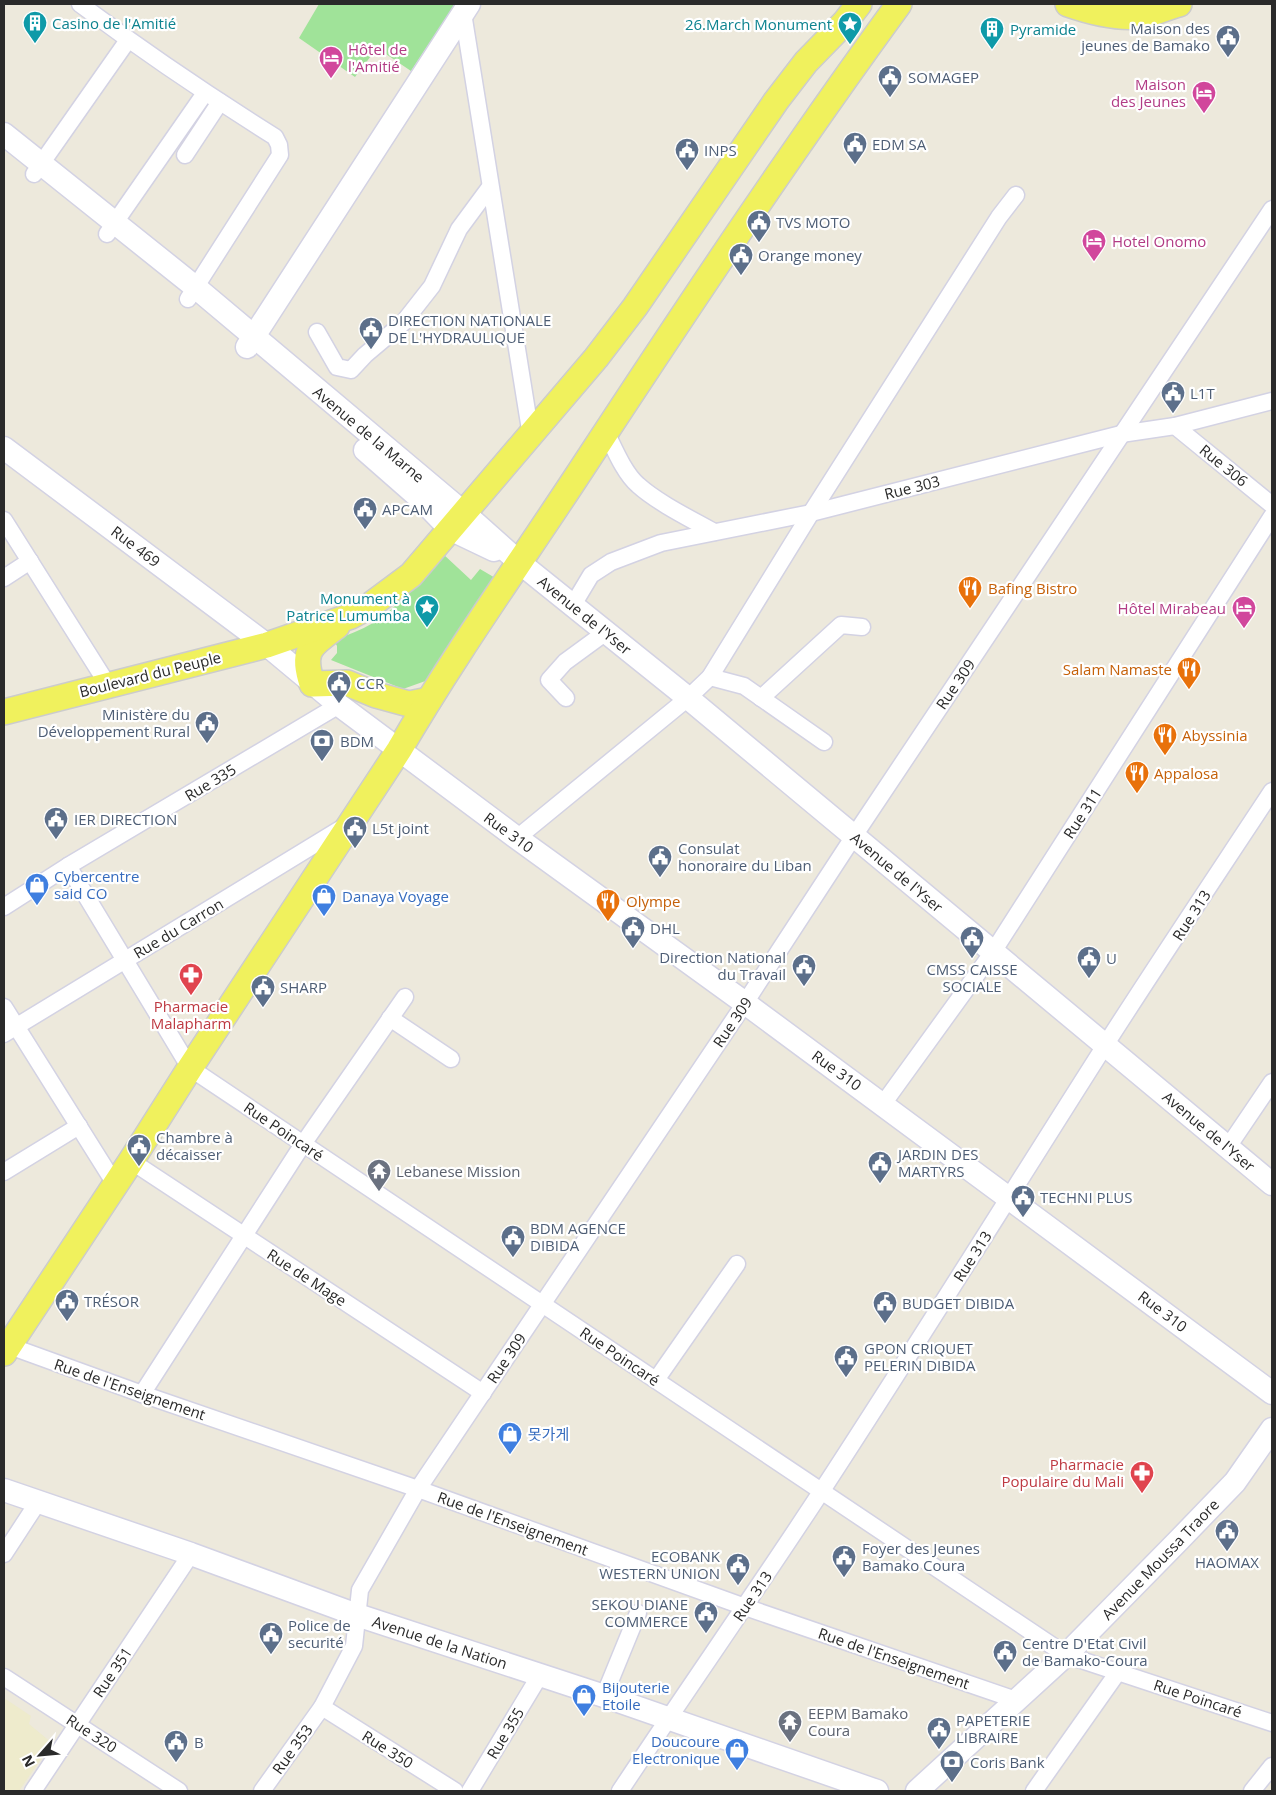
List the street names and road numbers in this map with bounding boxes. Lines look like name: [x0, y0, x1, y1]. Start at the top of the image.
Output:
street label: Avenue de la Marne: [309, 382, 429, 486]
street label: Rue 306: [1196, 439, 1252, 491]
street label: Rue 303: [882, 470, 942, 504]
street label: Rue 469: [107, 521, 165, 571]
street label: Avenue de l'Yser: [534, 571, 636, 659]
street label: Boulevard du Peuple: [77, 647, 223, 701]
street label: Rue 309: [931, 655, 979, 713]
street label: Rue 335: [181, 759, 239, 805]
street label: Rue 311: [1058, 784, 1106, 842]
street label: Rue 310: [480, 807, 538, 857]
street label: Avenue de l'Yser: [847, 827, 947, 917]
street label: Rue 313: [1167, 886, 1215, 944]
street label: Rue du Carron: [129, 893, 227, 963]
street label: Rue 309: [708, 993, 756, 1051]
street label: Rue 310: [808, 1045, 866, 1095]
street label: Avenue de l'Yser: [1159, 1086, 1259, 1176]
street label: Rue Poincaré: [240, 1097, 328, 1165]
street label: Rue 313: [948, 1227, 996, 1285]
street label: Rue de Mage: [264, 1244, 350, 1310]
street label: Rue 310: [1134, 1286, 1192, 1336]
street label: Rue Poincaré: [576, 1322, 664, 1390]
street label: Rue 309: [482, 1329, 530, 1387]
street label: Rue de l'Enseignement: [52, 1354, 208, 1424]
street label: Rue de l'Enseignement: [435, 1486, 591, 1560]
street label: Avenue Moussa Traore: [1097, 1494, 1223, 1624]
street label: Rue 313: [728, 1567, 776, 1625]
street label: Avenue de la Nation: [370, 1611, 510, 1673]
street label: Rue de l'Enseignement: [816, 1623, 972, 1693]
street label: Rue 351: [88, 1643, 136, 1701]
street label: Rue Poincaré: [1151, 1674, 1245, 1722]
street label: Rue 355: [482, 1704, 528, 1762]
street label: Rue 320: [63, 1709, 121, 1757]
street label: Rue 353: [267, 1720, 317, 1778]
street label: Rue 350: [359, 1726, 417, 1772]

